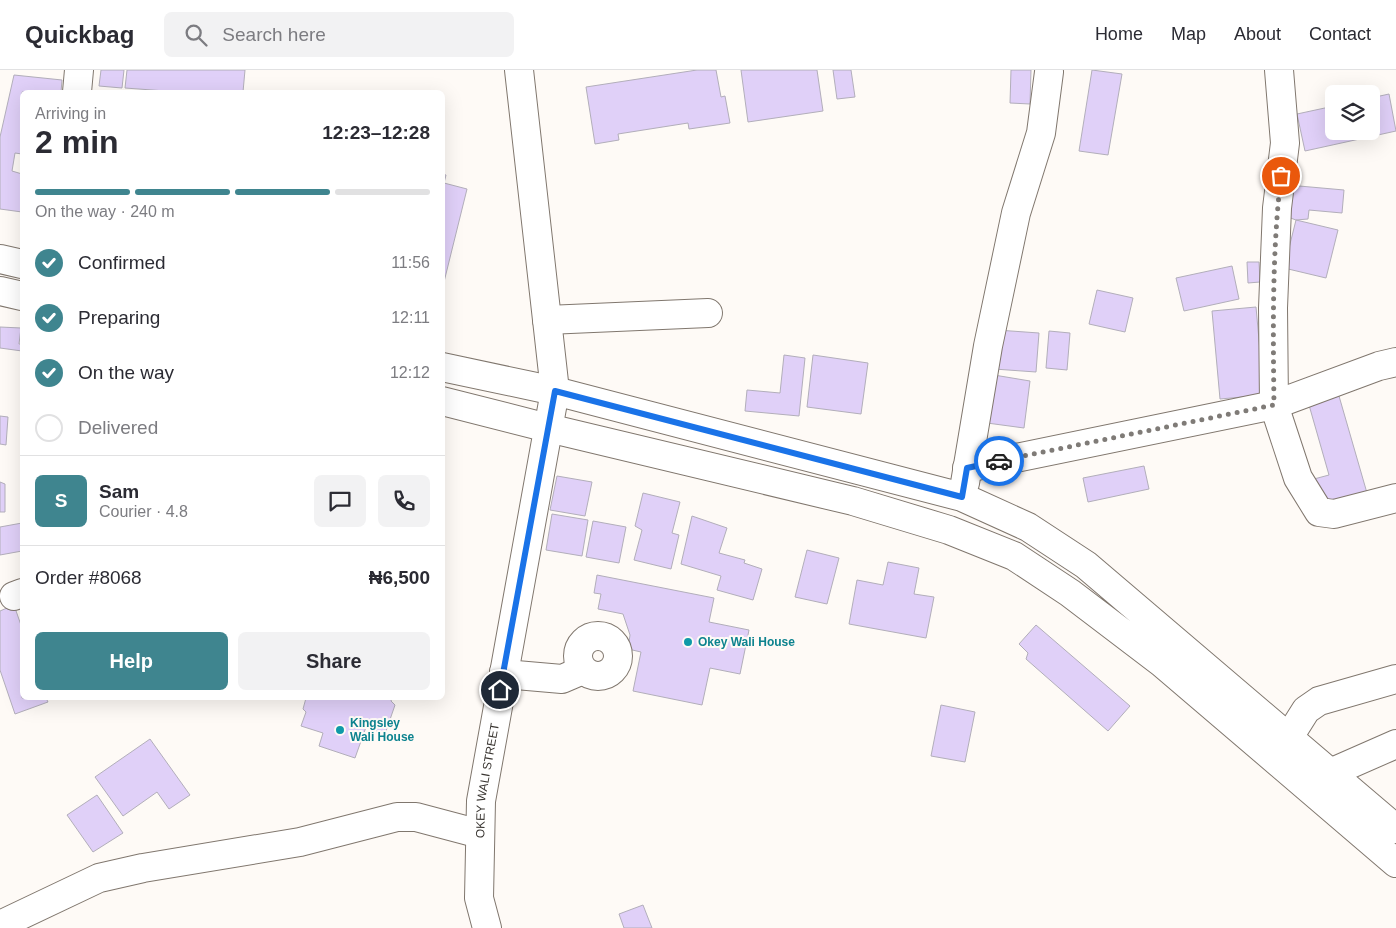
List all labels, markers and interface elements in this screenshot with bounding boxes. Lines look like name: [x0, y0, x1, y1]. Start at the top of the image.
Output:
search box: [164, 12, 514, 57]
text: Quickbag: [25, 21, 134, 48]
icon: search: [182, 21, 210, 49]
text: Search here: [222, 24, 326, 45]
text: Home: [1095, 24, 1143, 44]
text: Map: [1171, 24, 1206, 44]
text: About: [1234, 24, 1281, 44]
text: Contact: [1309, 24, 1371, 44]
map controls: [1325, 85, 1380, 140]
button: layers: [1325, 85, 1380, 140]
text: Arriving in: [35, 105, 106, 122]
text: 12:23–12:28: [322, 122, 430, 143]
text: 2 min: [35, 124, 119, 160]
pin: [1260, 155, 1302, 197]
icon: bag: [1267, 162, 1295, 190]
text: On the way · 240 m: [35, 203, 175, 220]
icon: check: [35, 249, 63, 277]
text: Confirmed: [78, 252, 166, 273]
text: 11:56: [391, 254, 430, 271]
icon: check: [35, 304, 63, 332]
text: Preparing: [78, 307, 160, 328]
text: 12:11: [391, 309, 430, 326]
icon: check: [35, 359, 63, 387]
text: On the way: [78, 362, 174, 383]
text: 12:12: [390, 364, 430, 381]
text: Delivered: [78, 417, 158, 438]
courier: [974, 436, 1024, 486]
icon: car: [985, 447, 1013, 475]
button: chat: [314, 475, 366, 527]
button: phone: [378, 475, 430, 527]
text: Sam: [99, 481, 139, 502]
text: S: [55, 490, 67, 511]
text: Courier · 4.8: [99, 503, 188, 520]
text: Order #8068: [35, 567, 142, 588]
text: ₦6,500: [369, 567, 430, 588]
button: Help: [35, 632, 228, 690]
button: Share: [238, 632, 430, 690]
place label: Okey Wali House: [698, 635, 795, 649]
marker: Okey Wali House: [682, 636, 694, 648]
pin: [479, 669, 521, 711]
icon: home: [486, 676, 514, 704]
place label: Kingsley Wali House: [350, 716, 415, 744]
street label: OKEY WALI STREET: [473, 721, 502, 838]
marker: Kingsley Wali House: [334, 724, 346, 736]

